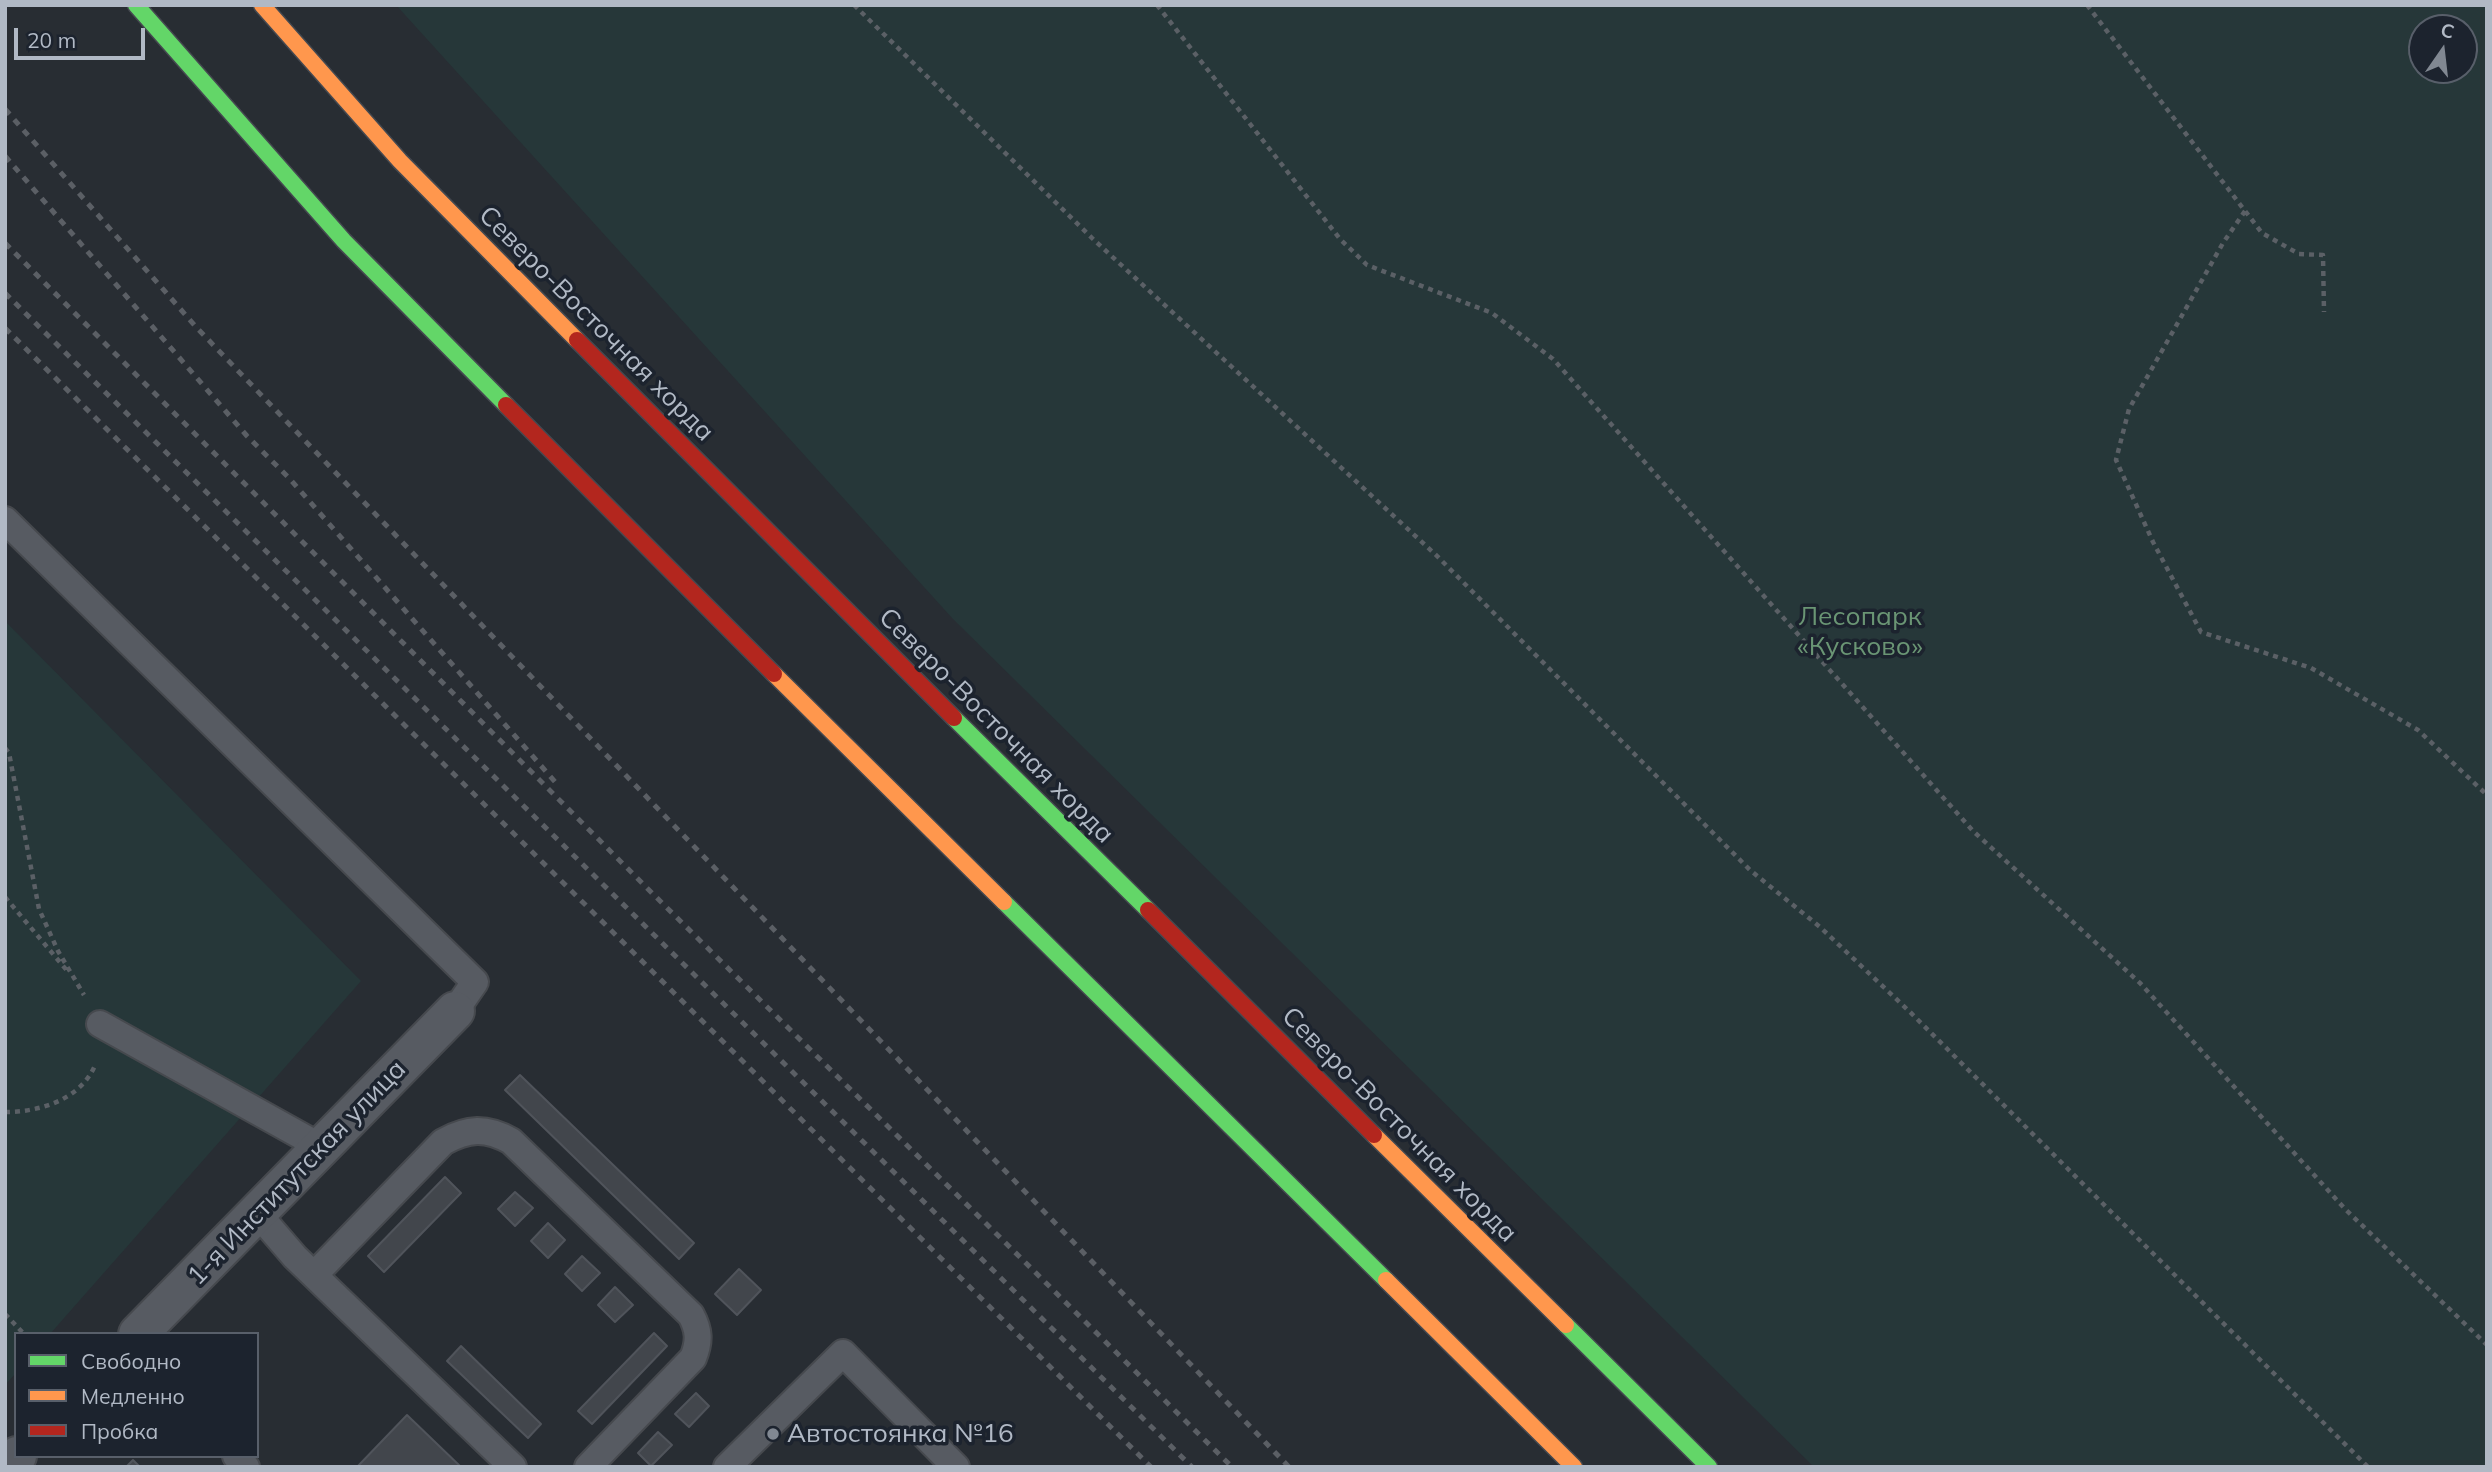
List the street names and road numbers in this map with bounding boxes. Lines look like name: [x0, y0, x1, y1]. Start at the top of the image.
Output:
street label: Северо-Восточная хорда: [472, 200, 720, 448]
street label: Северо-Восточная хорда: [872, 602, 1120, 850]
street label: Северо-Восточная хорда: [1275, 1001, 1523, 1249]
street label: 1-я Институтская улица: [181, 1054, 413, 1292]

